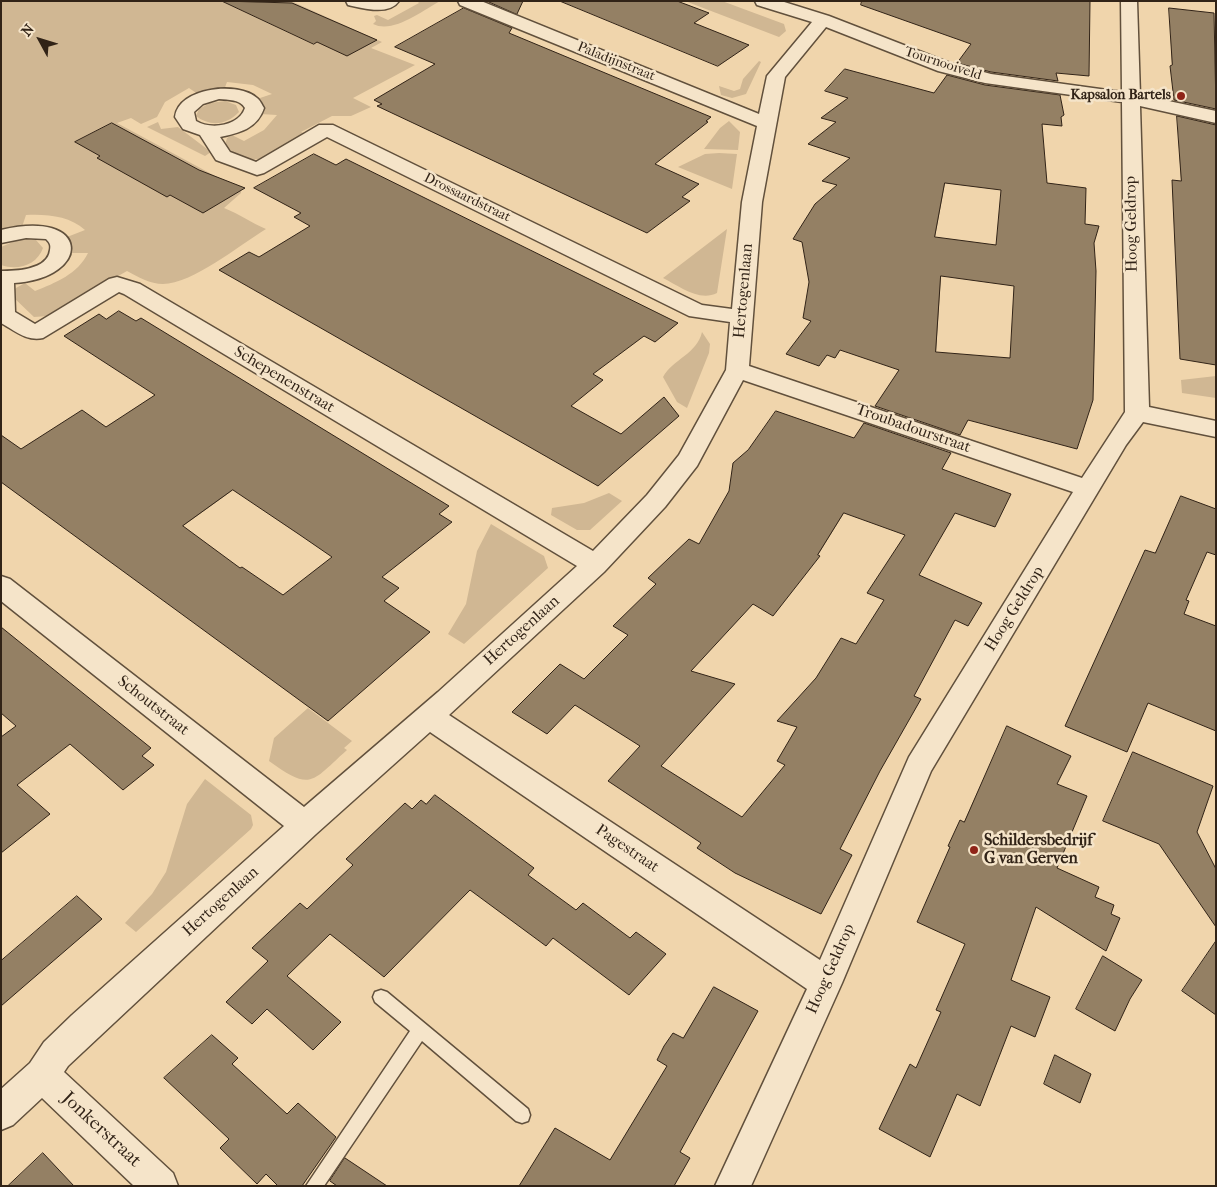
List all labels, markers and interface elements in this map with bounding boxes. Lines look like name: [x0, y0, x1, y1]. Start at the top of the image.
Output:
north arrow: [15, 15, 65, 65]
text: N: [18, 21, 38, 40]
street label: Paladijnstraat: [575, 39, 657, 85]
street label: Tournooiveld: [902, 44, 984, 84]
place label: Kapsalon Bartels: [1071, 88, 1171, 104]
marker: Kapsalon Bartels: [1175, 90, 1187, 102]
street label: Drossaardstraat: [421, 170, 513, 226]
street label: Hoog Geldrop: [1122, 176, 1142, 272]
street label: Hertogenlaan: [730, 243, 758, 339]
street label: Schepenenstraat: [230, 342, 338, 418]
street label: Troubadourstraat: [853, 400, 973, 458]
street label: Hoog Geldrop: [981, 563, 1049, 655]
street label: Hertogenlaan: [480, 592, 564, 670]
street label: Schoutstraat: [113, 672, 193, 740]
street label: Pagestraat: [592, 821, 662, 877]
place label: Schildersbedrijf G van Gerven: [984, 831, 1092, 869]
marker: Schildersbedrijf G van Gerven: [968, 844, 980, 856]
street label: Hertogenlaan: [179, 863, 263, 941]
street label: Hoog Geldrop: [803, 921, 859, 1017]
street label: Jonkerstraat: [56, 1087, 146, 1173]

